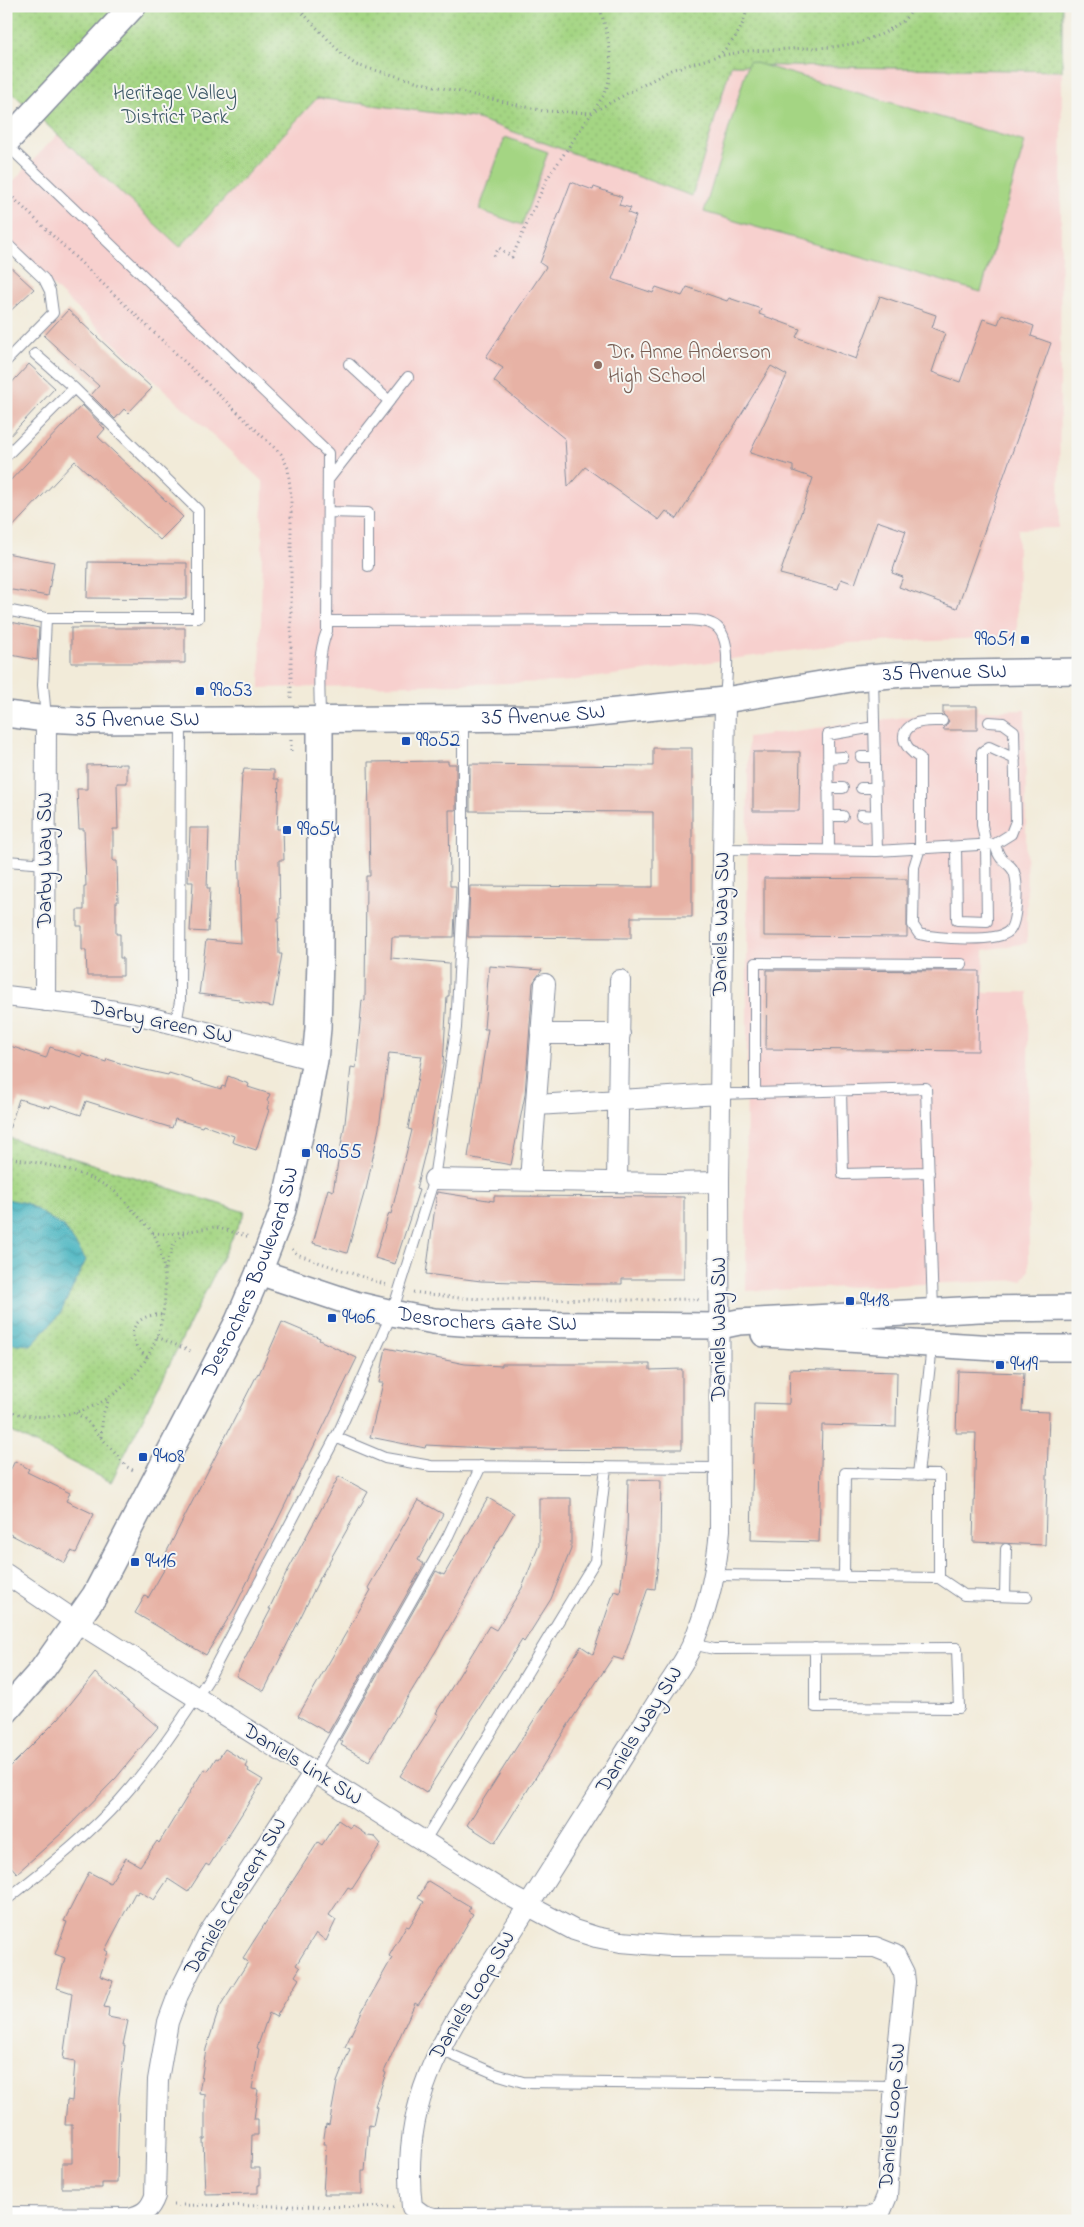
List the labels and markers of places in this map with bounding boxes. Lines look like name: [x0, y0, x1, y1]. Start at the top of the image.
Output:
place label: Dr. Anne Anderson High School: [607, 338, 771, 394]
marker: Dr. Anne Anderson High School: [592, 359, 604, 371]
place label: 99051: [975, 625, 1015, 655]
marker: 99051: [1019, 634, 1031, 646]
place label: 99053: [210, 676, 252, 706]
marker: 99053: [194, 685, 206, 697]
place label: 99052: [416, 726, 460, 756]
marker: 99052: [400, 735, 412, 747]
place label: 99054: [297, 815, 340, 845]
marker: 99054: [281, 824, 293, 836]
place label: 99055: [316, 1138, 362, 1168]
marker: 99055: [300, 1147, 312, 1159]
place label: 9418: [860, 1286, 890, 1316]
marker: 9418: [844, 1295, 856, 1307]
place label: 9406: [342, 1303, 375, 1333]
marker: 9406: [326, 1312, 338, 1324]
place label: 9419: [1010, 1350, 1039, 1380]
marker: 9419: [994, 1359, 1006, 1371]
place label: 9408: [153, 1442, 185, 1472]
marker: 9408: [137, 1451, 149, 1463]
place label: 9416: [145, 1547, 176, 1577]
marker: 9416: [129, 1556, 141, 1568]

